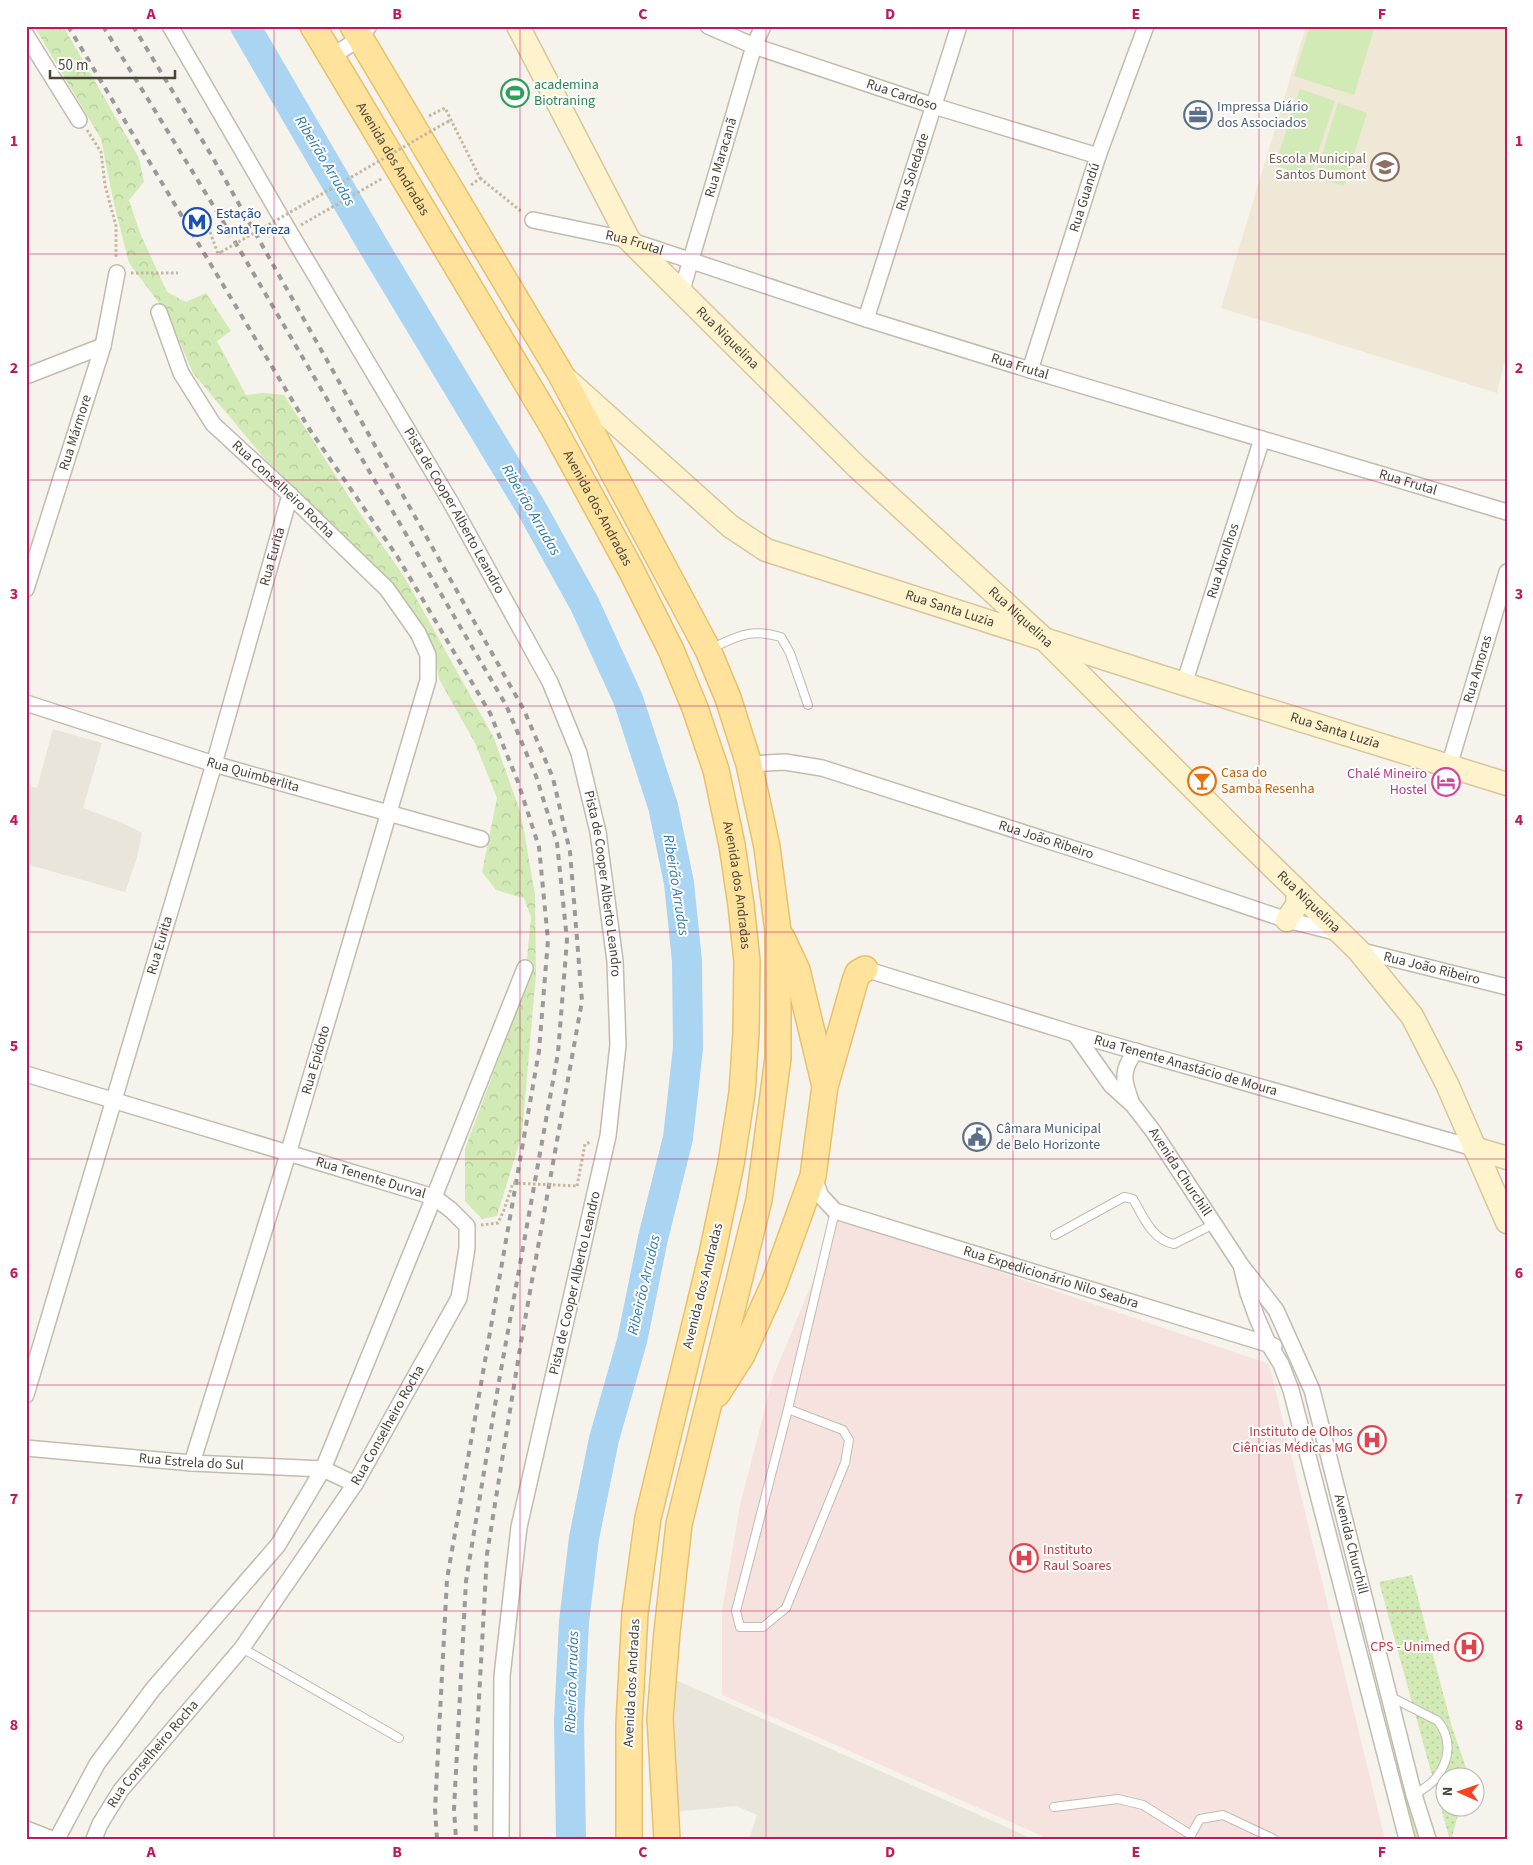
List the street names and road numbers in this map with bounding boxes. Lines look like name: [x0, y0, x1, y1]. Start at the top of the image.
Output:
street label: Rua Cardoso: [864, 74, 940, 116]
street label: Avenida dos Andradas: [351, 98, 434, 220]
street label: Rua Maracanã: [700, 115, 742, 200]
street label: Rua Soledade: [891, 131, 934, 214]
street label: Rua Guandú: [1064, 160, 1105, 235]
street label: Rua Frutal: [604, 225, 667, 261]
street label: Rua Niquelina: [691, 302, 764, 374]
street label: Rua Frutal: [988, 348, 1052, 385]
street label: Rua Mármore: [54, 392, 97, 473]
street label: Pista de Cooper Alberto Leandro: [399, 424, 509, 598]
street label: Rua Conselheiro Rocha: [227, 436, 339, 543]
street label: Avenida dos Andradas: [558, 447, 637, 570]
street label: Rua Frutal: [1377, 464, 1440, 501]
street label: Rua Abrolhos: [1202, 521, 1244, 601]
street label: Rua Eurita: [255, 525, 290, 588]
street label: Rua Niquelina: [984, 582, 1058, 653]
street label: Rua Santa Luzia: [903, 585, 997, 633]
street label: Rua Amoras: [1458, 633, 1498, 706]
street label: Rua Santa Luzia: [1288, 707, 1382, 754]
street label: Rua Quimberlita: [204, 752, 302, 797]
street label: Pista de Cooper Alberto Leandro: [578, 789, 626, 977]
street label: Rua João Ribeiro: [996, 815, 1096, 865]
street label: Avenida dos Andradas: [717, 819, 756, 950]
street label: Rua Niquelina: [1272, 866, 1345, 938]
street label: Rua Eurita: [142, 914, 178, 977]
street label: Rua João Ribeiro: [1381, 947, 1482, 990]
street label: Rua Epidoto: [297, 1023, 335, 1097]
street label: Rua Tenente Anastácio de Moura: [1092, 1030, 1280, 1101]
street label: Avenida Churchill: [1143, 1124, 1217, 1221]
street label: Rua Tenente Durval: [313, 1152, 429, 1204]
street label: Pista de Cooper Alberto Leandro: [544, 1189, 606, 1377]
street label: Avenida dos Andradas: [678, 1221, 728, 1351]
street label: Rua Expedicionário Nilo Seabra: [961, 1241, 1141, 1314]
street label: Rua Conselheiro Rocha: [346, 1362, 429, 1489]
street label: Rua Estrela do Sul: [138, 1448, 245, 1475]
street label: Avenida Churchill: [1329, 1492, 1373, 1597]
street label: Avenida dos Andradas: [619, 1618, 645, 1748]
street label: Rua Conselheiro Rocha: [102, 1696, 203, 1812]

